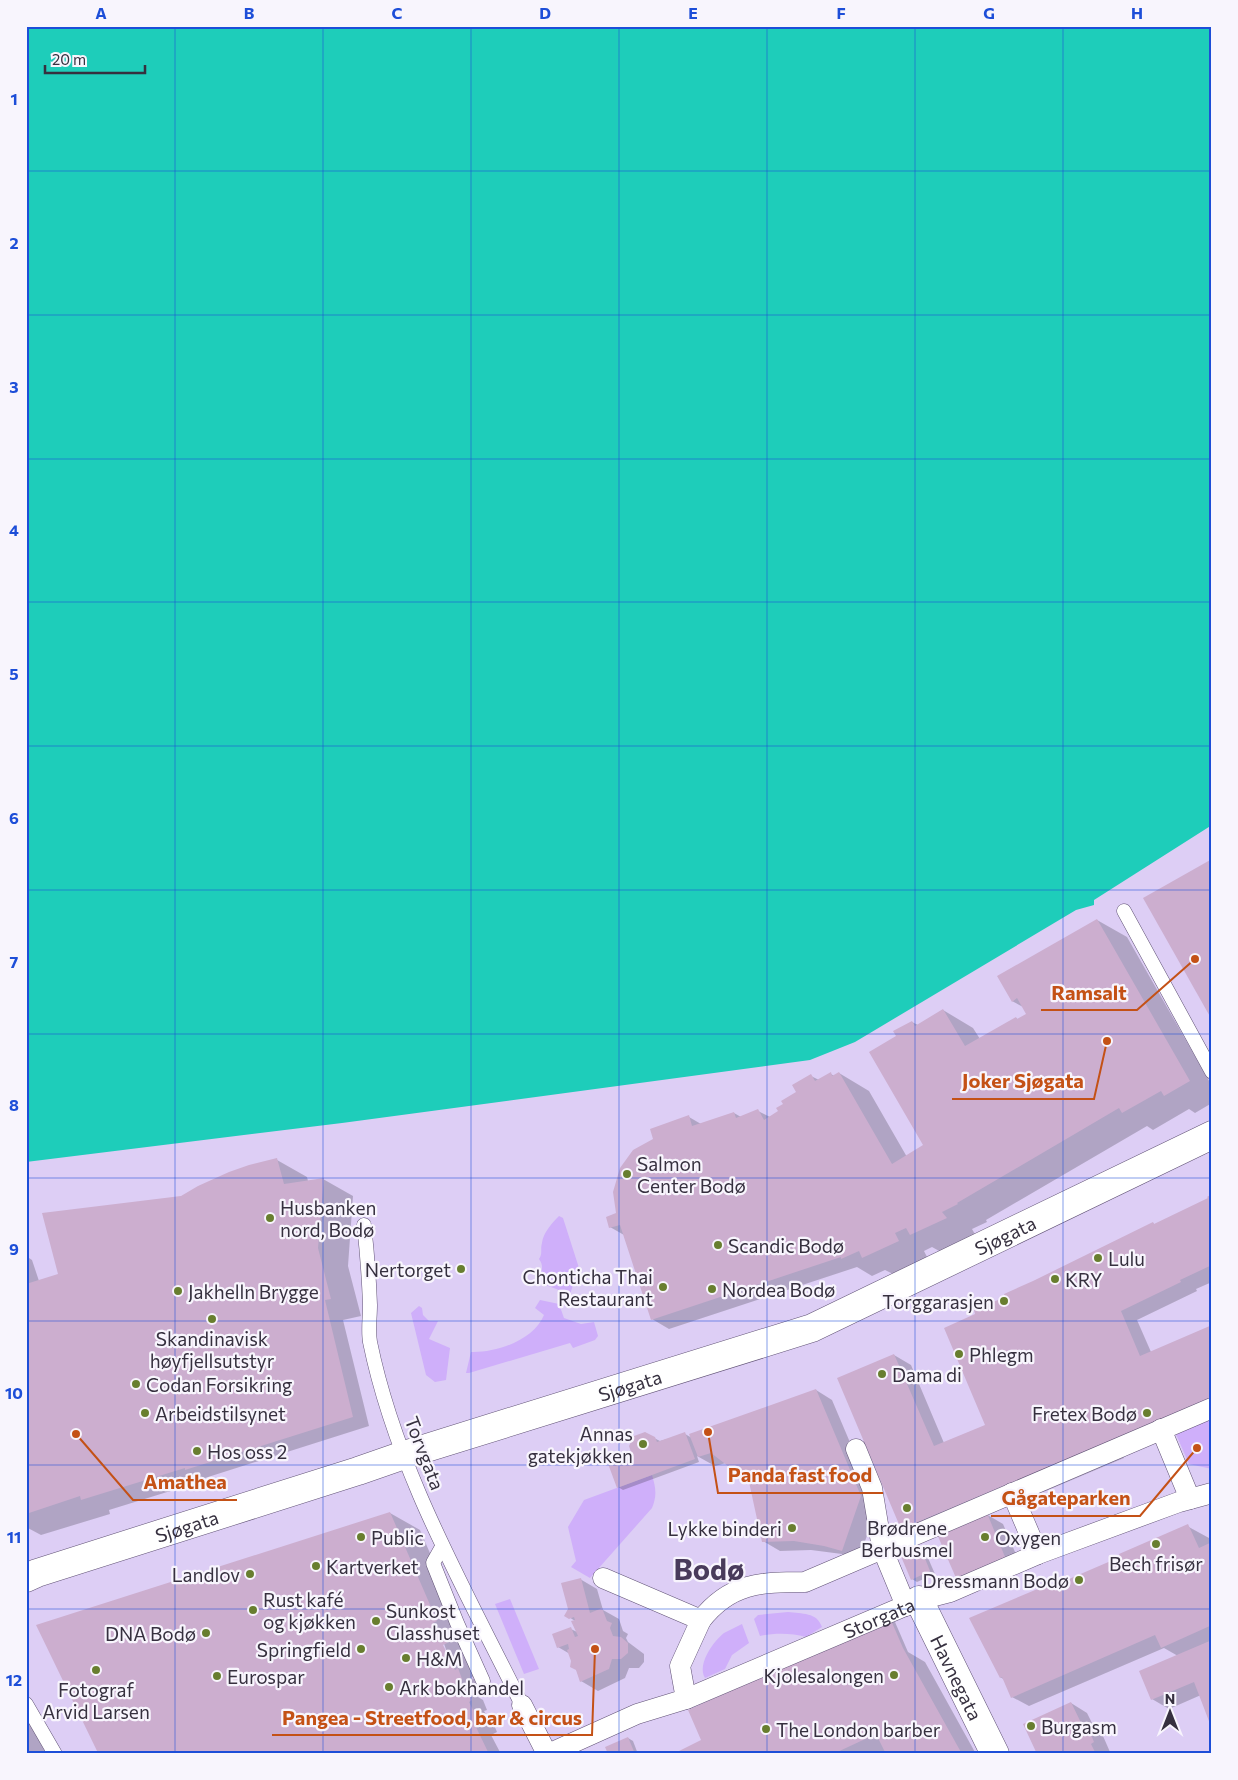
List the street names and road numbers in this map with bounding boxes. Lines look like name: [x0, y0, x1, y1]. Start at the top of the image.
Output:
street label: Sjøgata: [970, 1210, 1039, 1259]
street label: Sjøgata: [595, 1364, 664, 1405]
street label: Torvgata: [400, 1413, 450, 1493]
street label: Sjøgata: [152, 1505, 221, 1546]
street label: Storgata: [839, 1592, 918, 1643]
street label: Havnegata: [926, 1631, 988, 1724]

